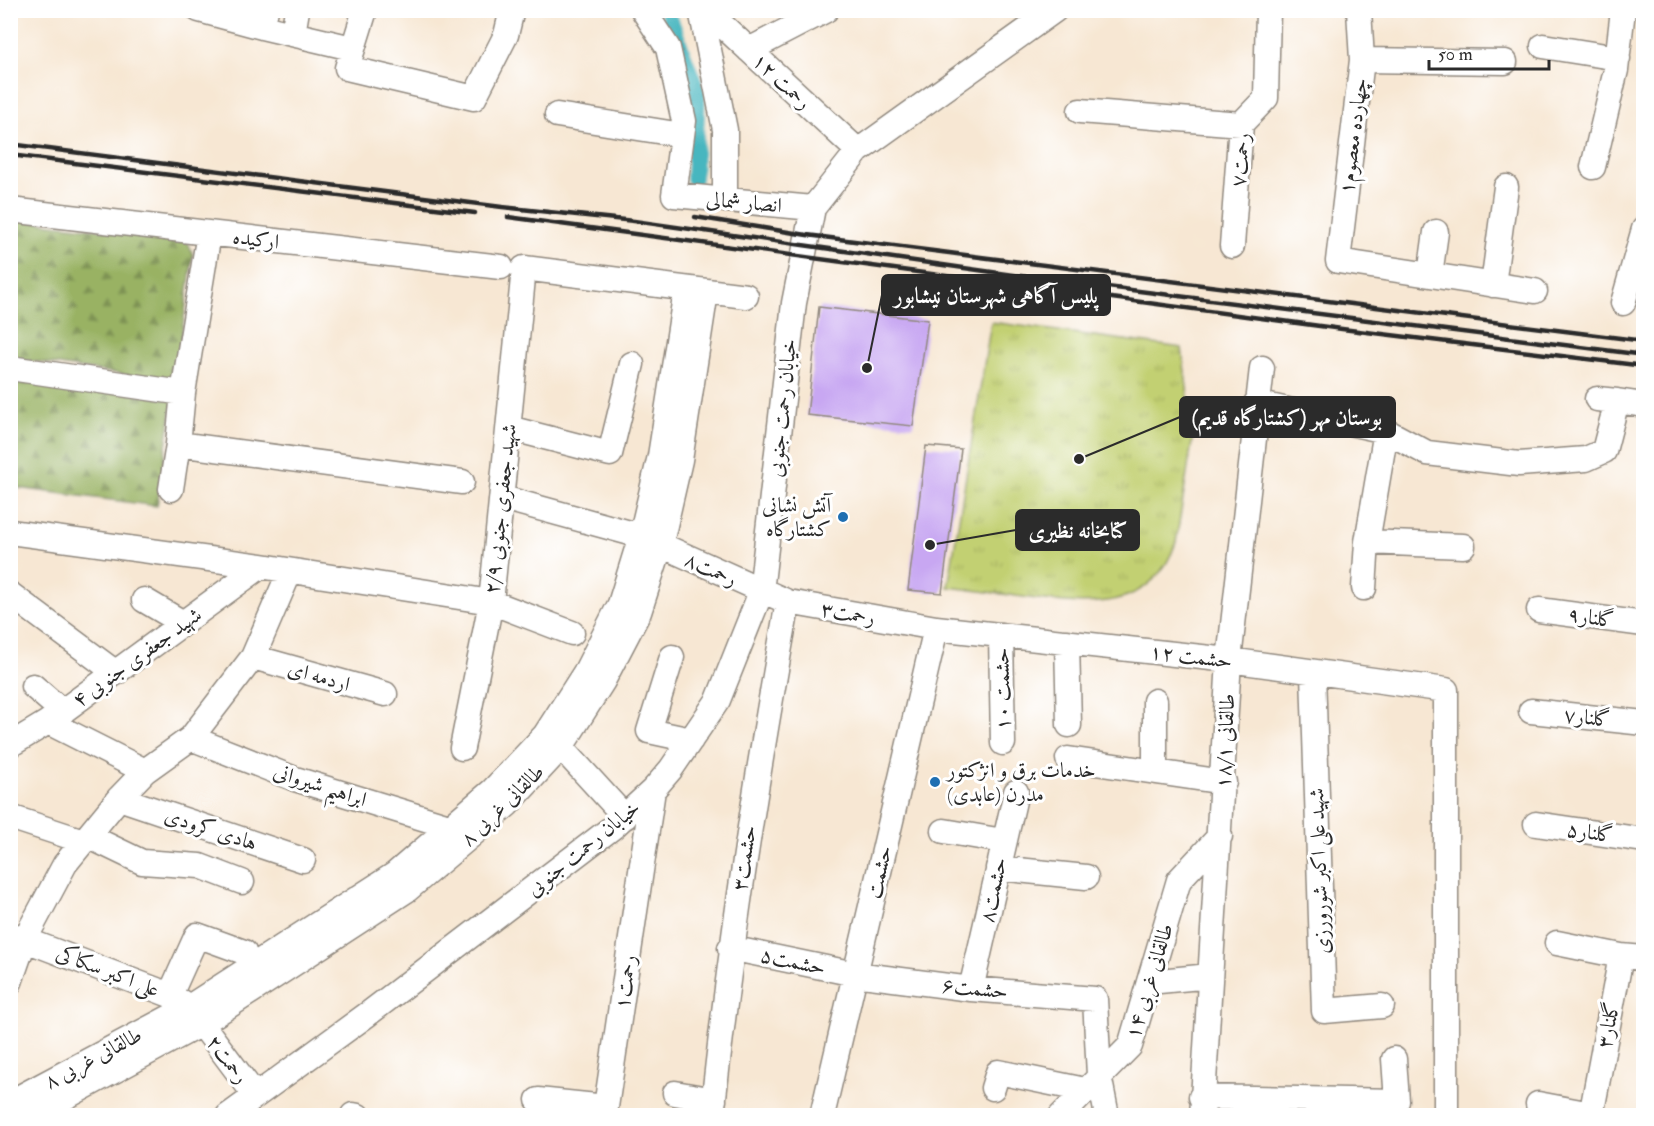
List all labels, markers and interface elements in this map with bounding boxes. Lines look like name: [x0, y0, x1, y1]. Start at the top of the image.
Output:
scale bar: [1429, 33, 1549, 71]
text: 50 m: [1438, 43, 1473, 66]
street label: رحمت ۱۲: [746, 47, 817, 116]
street label: چهارده معصوم۱: [1333, 76, 1378, 196]
street label: رحمت۷: [1225, 132, 1256, 188]
street label: انصار شمالی: [705, 186, 783, 219]
street label: ارکیده: [231, 223, 281, 256]
callout: پلیس آگاهی شهرستان نیشابور: [882, 275, 1110, 315]
text: پلیس آگاهی شهرستان نیشابور: [891, 282, 1100, 312]
street label: خیابان رحمت جنوبی: [762, 338, 804, 479]
callout: (بوستان مهر (کشتارگاه قدیم: [1180, 397, 1395, 437]
text: (بوستان مهر (کشتارگاه قدیم: [1192, 404, 1382, 437]
street label: شهید جعفری جنوبی ۲/۹: [478, 423, 524, 596]
place label: آتش نشانی کشتارگاه: [762, 492, 833, 543]
marker: آتش نشانی کشتارگاه: [836, 510, 850, 524]
callout: کتابخانه نظیری: [1016, 510, 1139, 550]
text: کتابخانه نظیری: [1028, 517, 1128, 545]
street label: رحمت۸: [680, 546, 741, 593]
street label: رحمت۳: [819, 595, 877, 632]
street label: شهید جعفری جنوبی ۴: [67, 601, 208, 714]
street label: گلنار۹: [1566, 601, 1616, 634]
street label: حشمت ۱۲: [1148, 638, 1234, 675]
street label: حشمت ۱۰: [988, 647, 1017, 731]
street label: اردمه ای: [285, 655, 353, 698]
street label: طالقانی ۱۸/۱: [1210, 693, 1241, 789]
street label: گلنار۷: [1562, 702, 1612, 733]
place label: خدمات برق و انژکتور مدرن (عابدی): [945, 757, 1096, 808]
street label: ابراهیم شیروانی: [268, 758, 370, 820]
street label: طالقانی غربی ۸: [455, 759, 551, 853]
marker: خدمات برق و انژکتور مدرن (عابدی): [928, 775, 942, 789]
street label: شهید علی اکبر شورورزی: [1303, 787, 1338, 954]
street label: خیابان رحمت جنوبی: [521, 794, 646, 903]
street label: هادی کرودی: [161, 802, 261, 857]
street label: گلنار۵: [1565, 816, 1615, 849]
street label: حشمت۳: [726, 823, 763, 893]
street label: حشمت: [860, 843, 899, 901]
street label: حشمت۸: [973, 855, 1014, 925]
street label: طالقانی غربی ۱۴: [1119, 920, 1181, 1042]
street label: علی اکبر سکاکی: [52, 939, 163, 1005]
street label: حشمت۵: [758, 941, 828, 982]
street label: رحمت۱: [608, 953, 643, 1011]
street label: حشمت۶: [941, 972, 1009, 1005]
street label: گلنار۳: [1591, 999, 1626, 1051]
street label: طالقانی غربی ۸: [40, 1021, 147, 1096]
street label: رحمت۲: [200, 1029, 255, 1089]

